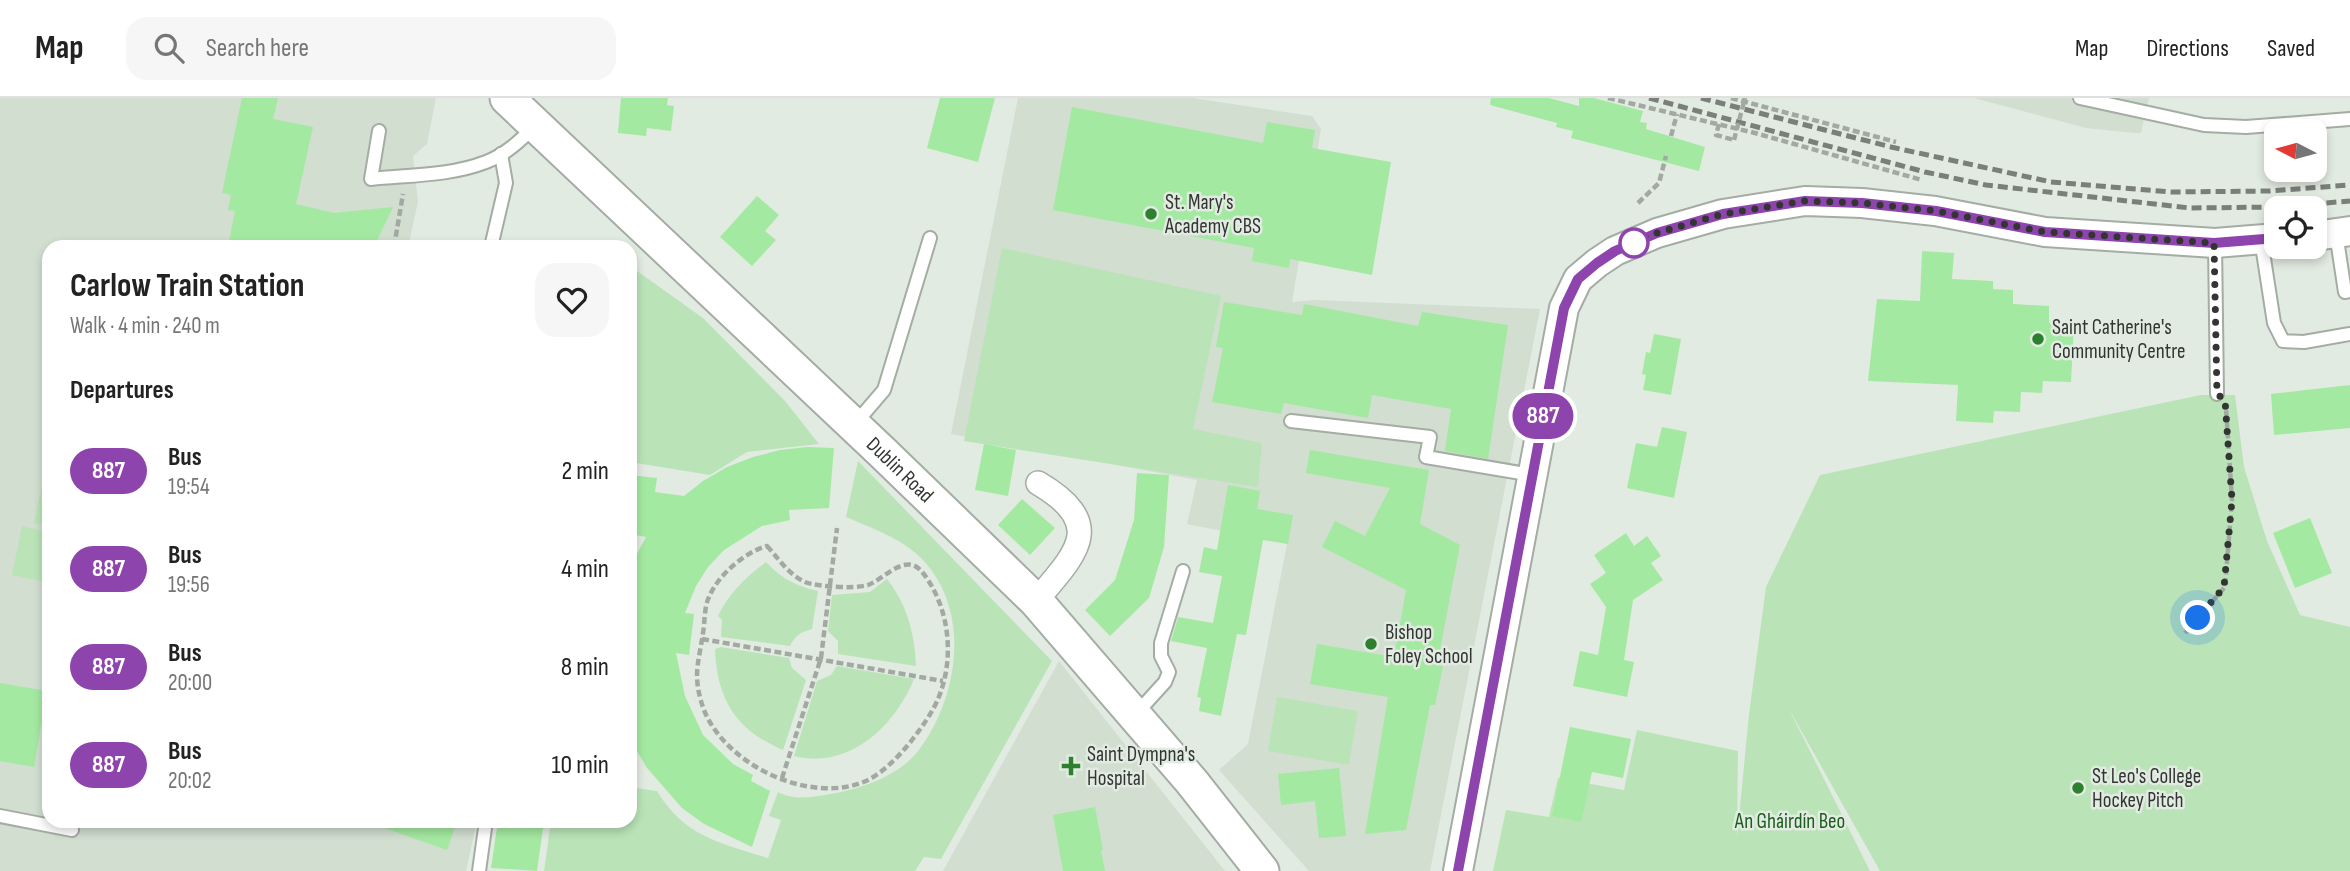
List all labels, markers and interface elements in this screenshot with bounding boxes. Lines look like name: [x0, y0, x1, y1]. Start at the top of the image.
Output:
search box: [126, 17, 616, 80]
text: Map: [35, 28, 84, 68]
icon: search: [150, 29, 188, 67]
text: Search here: [206, 33, 309, 64]
text: Map: [2075, 34, 2108, 63]
text: Directions: [2146, 34, 2229, 63]
text: Saved: [2267, 34, 2315, 63]
north arrow: [2264, 119, 2328, 182]
map controls: [2264, 119, 2327, 259]
place label: St. Mary's Academy CBS: [1164, 190, 1261, 239]
button: locate: [2264, 196, 2327, 259]
marker: St. Mary's Academy CBS: [1143, 206, 1159, 222]
unlabelled marker: [1619, 228, 1649, 258]
button: heart: [535, 263, 609, 337]
text: Carlow Train Station: [70, 266, 305, 306]
text: Walk · 4 min · 240 m: [70, 312, 220, 340]
place label: Saint Catherine's Community Centre: [2052, 315, 2185, 364]
marker: Saint Catherine's Community Centre: [2030, 331, 2046, 347]
text: Departures: [70, 375, 174, 406]
line badge: 887: [1503, 393, 1583, 439]
text: 887: [1526, 401, 1560, 430]
street label: Dublin Road: [861, 432, 939, 508]
text: Bus: [168, 442, 202, 473]
text: 887: [92, 456, 125, 485]
text: 2 min: [561, 456, 609, 487]
text: 19:54: [168, 473, 210, 501]
text: Bus: [168, 540, 202, 571]
text: 887: [92, 554, 125, 583]
text: 4 min: [561, 554, 609, 585]
text: 19:56: [168, 571, 210, 599]
your location: [2180, 600, 2215, 635]
place label: Bishop Foley School: [1385, 620, 1473, 669]
marker: Bishop Foley School: [1363, 636, 1379, 652]
text: Bus: [168, 638, 202, 669]
text: 887: [92, 652, 125, 681]
text: 8 min: [561, 652, 609, 683]
text: 20:00: [168, 669, 212, 697]
text: Bus: [168, 736, 202, 767]
place label: Saint Dympna's Hospital: [1087, 742, 1195, 791]
text: 887: [92, 750, 125, 779]
text: 10 min: [552, 750, 609, 781]
marker: Saint Dympna's Hospital: [1061, 756, 1081, 776]
place label: St Leo's College Hockey Pitch: [2092, 764, 2201, 813]
text: 20:02: [168, 767, 212, 795]
marker: St Leo's College Hockey Pitch: [2070, 780, 2086, 796]
park label: An Gháirdín Beo: [1734, 809, 1845, 834]

